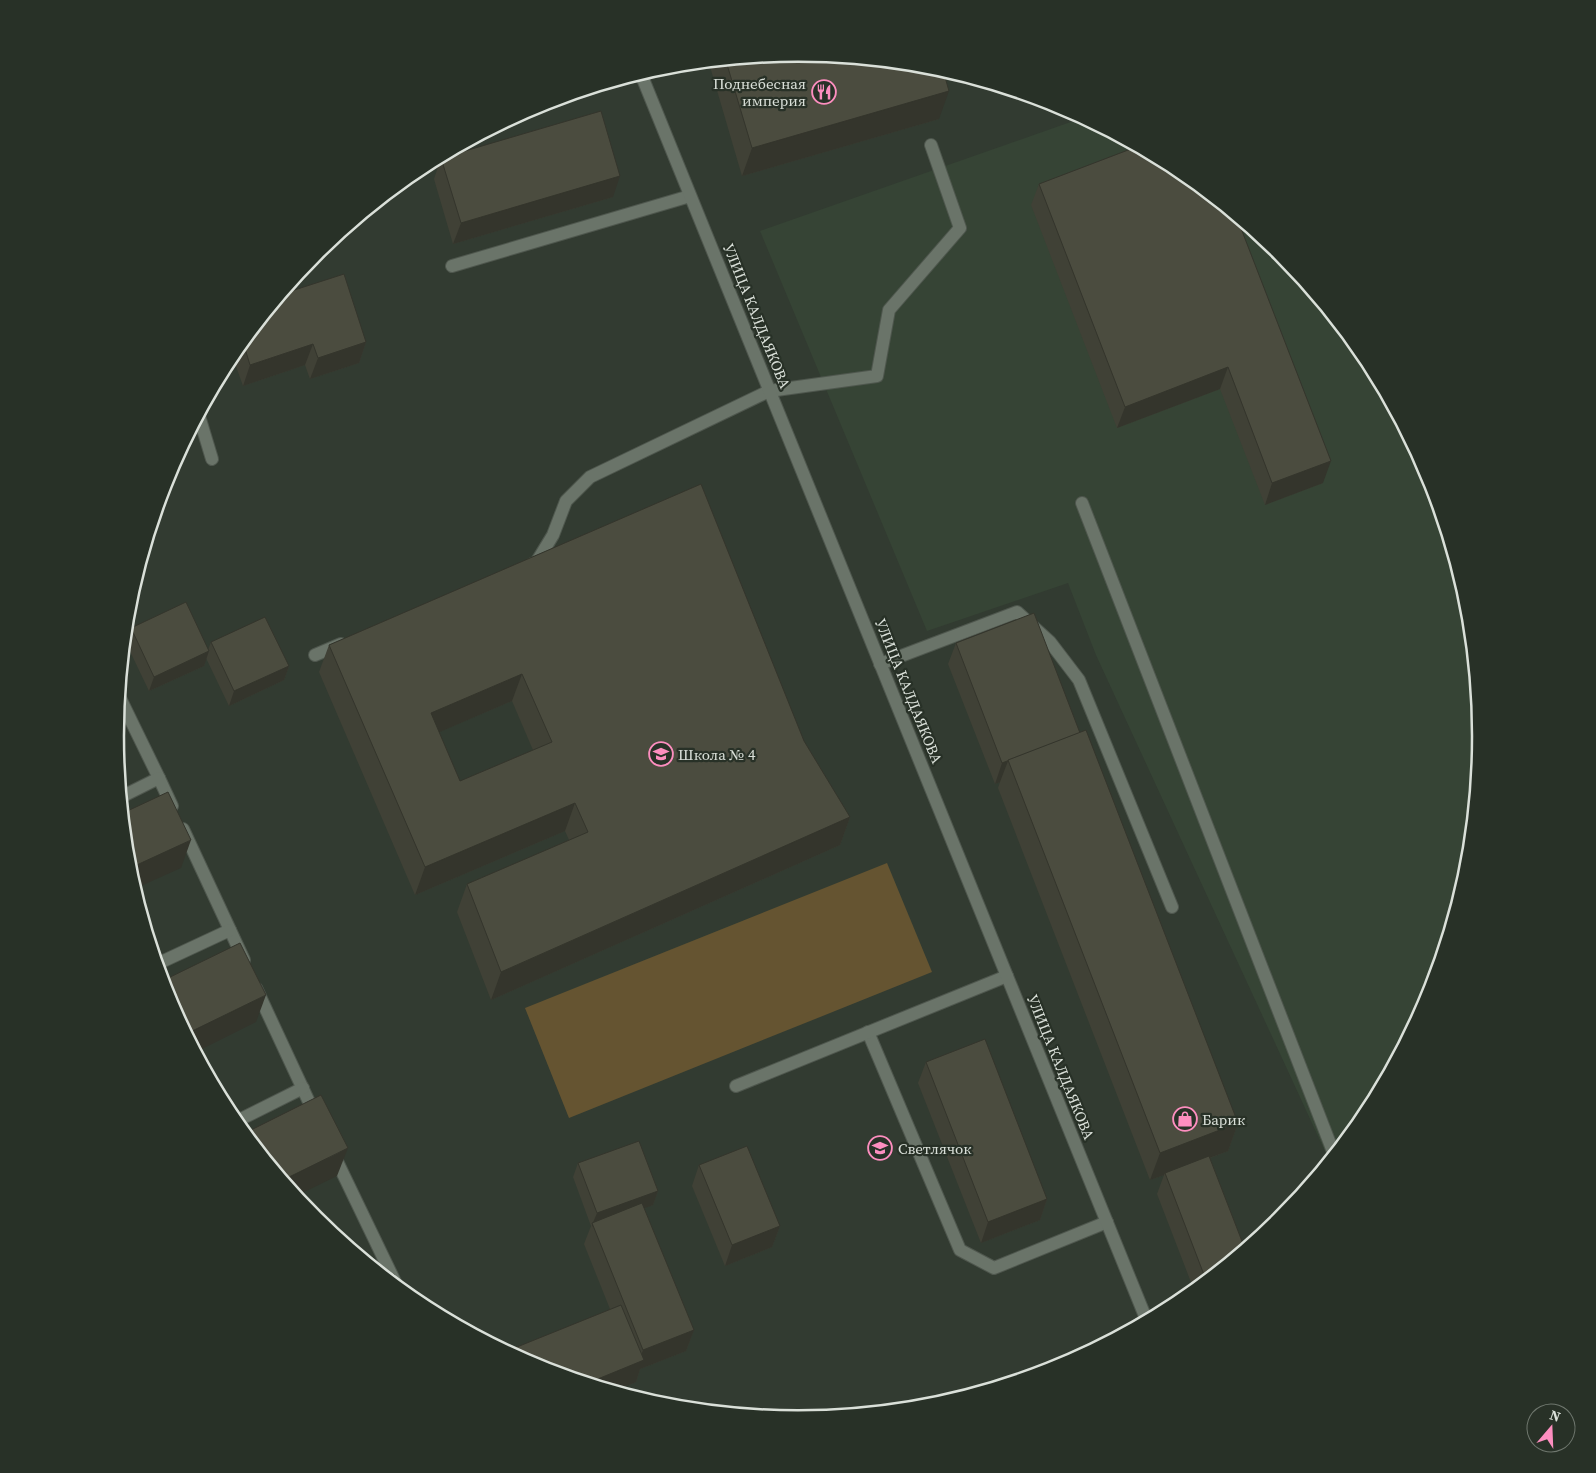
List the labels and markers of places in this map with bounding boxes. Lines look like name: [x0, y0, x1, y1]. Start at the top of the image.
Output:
place label: Поднебесная империя: [713, 73, 806, 111]
restaurant icon: Поднебесная империя: [811, 79, 837, 105]
school or university icon: Школа № 4: [648, 741, 674, 767]
place label: Школа № 4: [678, 744, 756, 765]
shop icon: Барик: [1172, 1106, 1198, 1132]
place label: Барик: [1202, 1109, 1246, 1130]
school or university icon: Светлячок: [867, 1135, 893, 1161]
place label: Светлячок: [898, 1138, 972, 1159]

